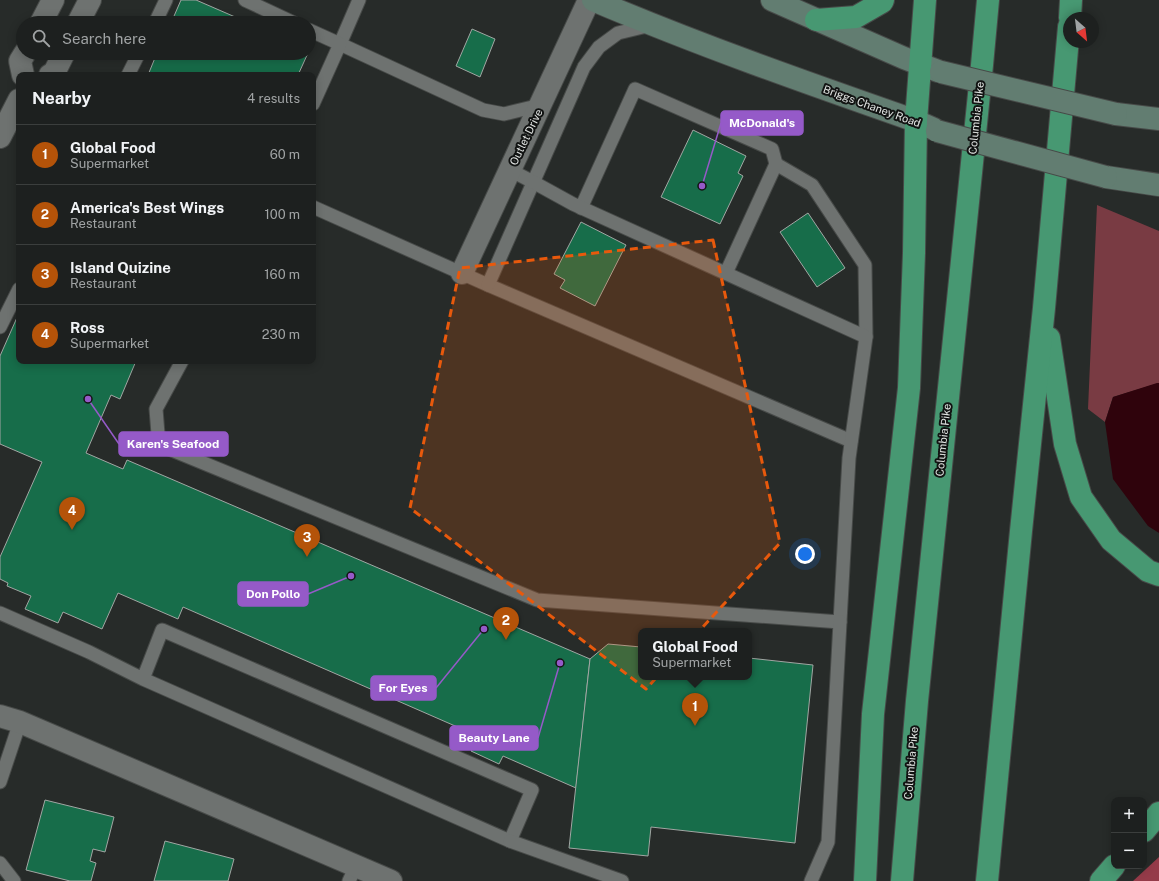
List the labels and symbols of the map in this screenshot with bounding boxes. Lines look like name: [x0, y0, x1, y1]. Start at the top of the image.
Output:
north arrow: [1063, 12, 1099, 48]
street label: Columbia Pike: [966, 81, 986, 155]
street label: Briggs Chaney Road: [822, 83, 922, 129]
street label: Outlet Drive: [507, 107, 545, 167]
callout: McDonald's: [721, 111, 803, 135]
text: McDonald's: [729, 116, 795, 130]
street label: Columbia Pike: [933, 403, 953, 477]
callout: Karen's Seafood: [119, 432, 228, 456]
text: Karen's Seafood: [127, 437, 219, 451]
pin: 4: [59, 497, 85, 530]
pin: 3: [294, 524, 320, 557]
your location: [795, 544, 815, 564]
callout: Don Pollo: [238, 582, 308, 606]
text: Don Pollo: [246, 587, 300, 601]
pin: 2: [493, 607, 519, 640]
callout: For Eyes: [371, 676, 436, 700]
text: For Eyes: [379, 681, 427, 695]
pin: 1: [682, 693, 708, 726]
callout: Beauty Lane: [450, 726, 538, 750]
street label: Columbia Pike: [902, 726, 920, 800]
text: Beauty Lane: [458, 731, 530, 745]

